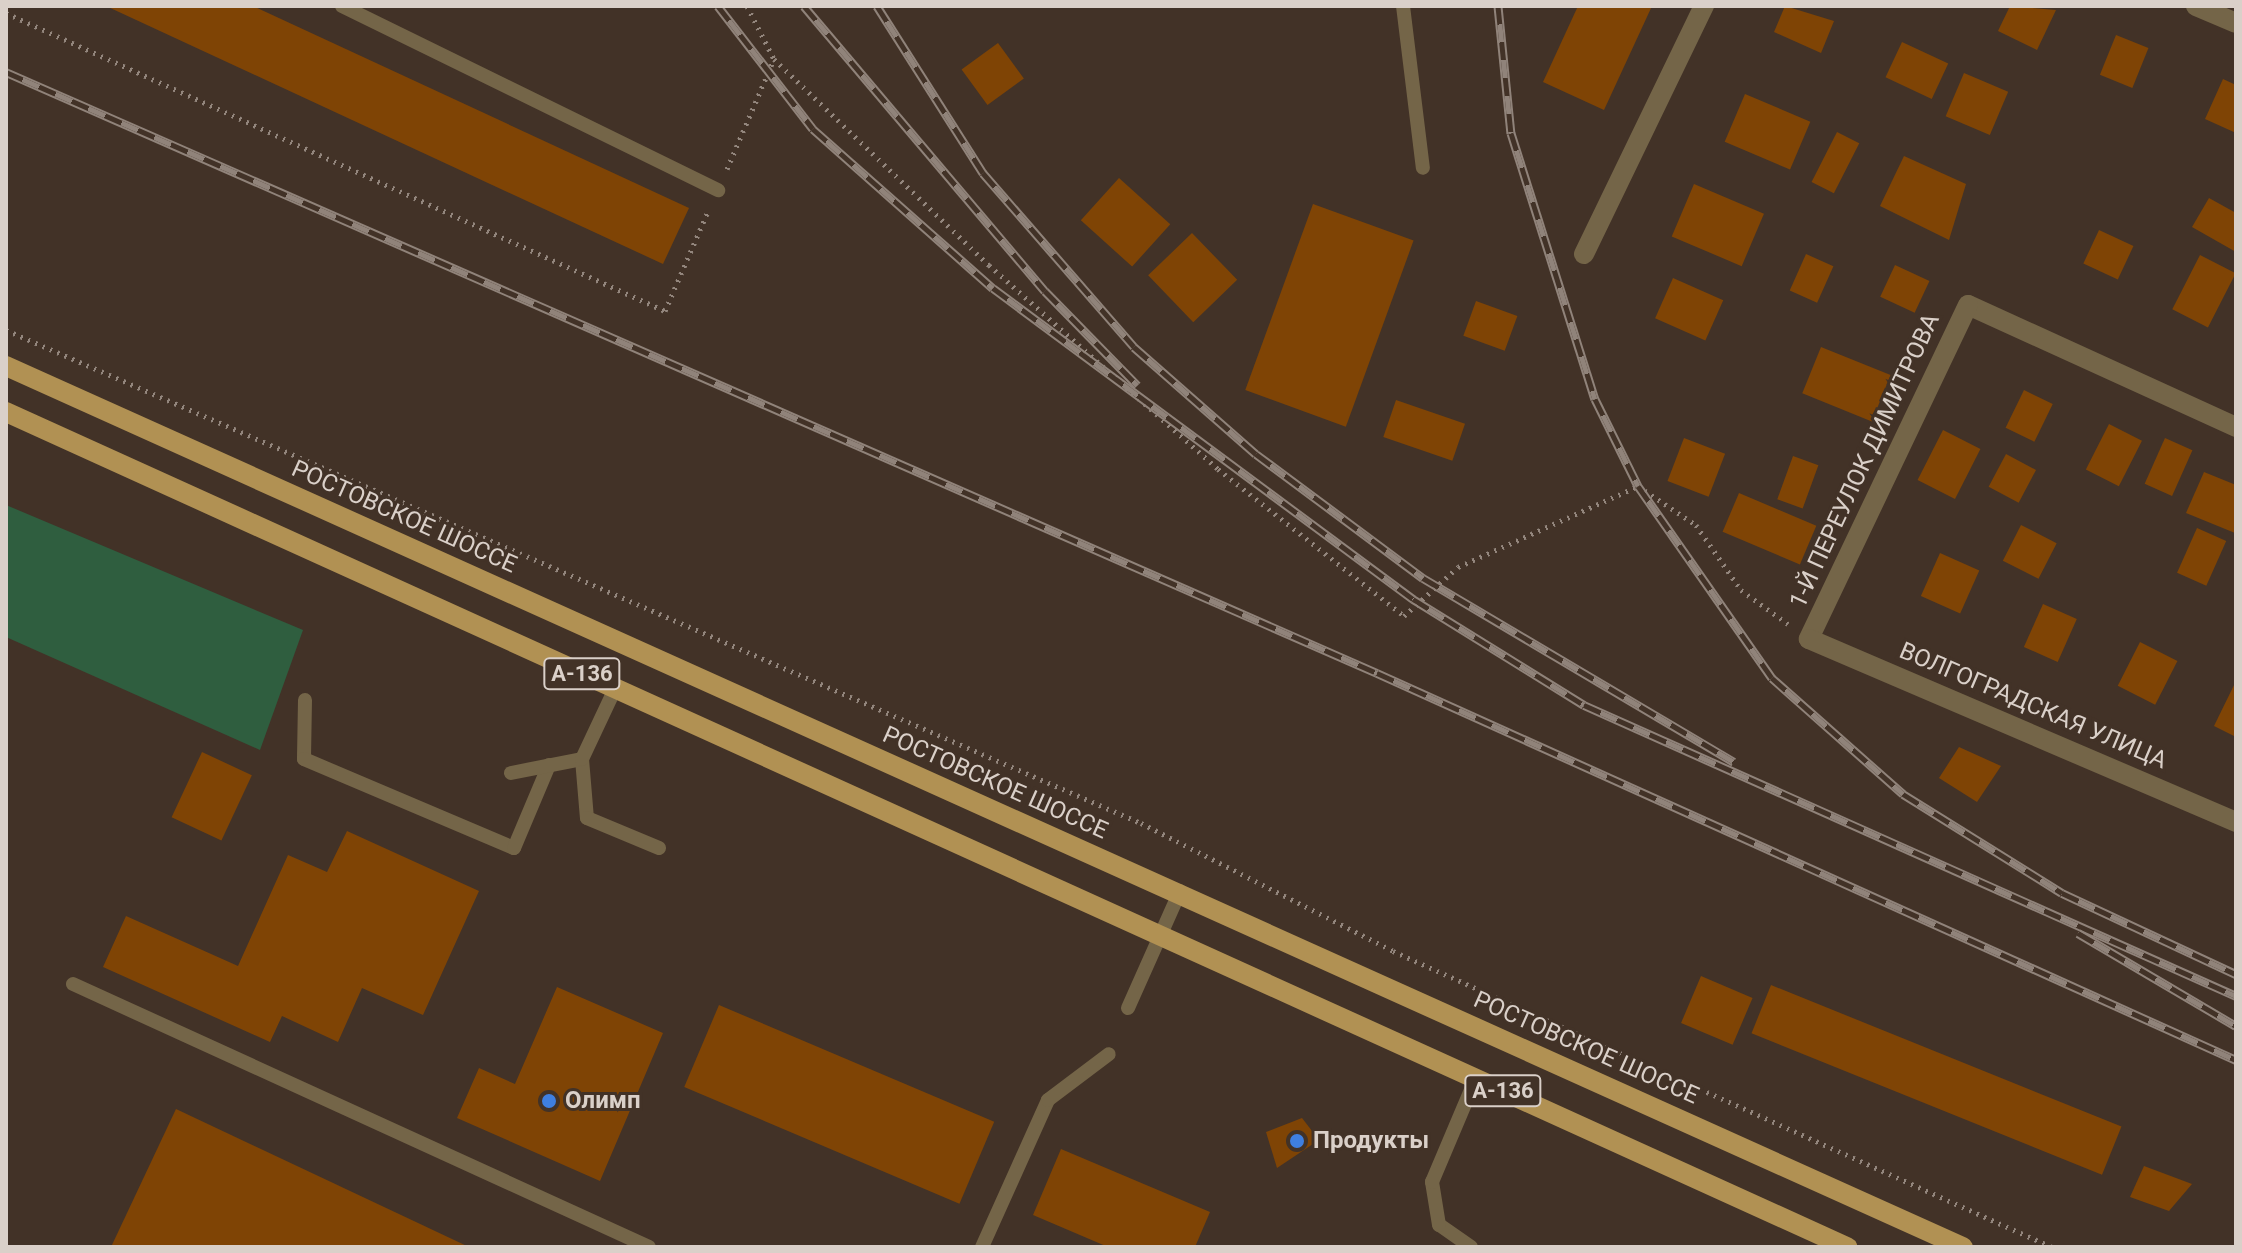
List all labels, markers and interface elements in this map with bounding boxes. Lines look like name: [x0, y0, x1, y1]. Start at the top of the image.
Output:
street label: 1-Й ПЕРЕУЛОК ДИМИТРОВА: [1784, 309, 1946, 613]
street label: РОСТОВСКОЕ ШОССЕ: [287, 454, 521, 580]
street label: ВОЛГОГРАДСКАЯ УЛИЦА: [1895, 637, 2171, 775]
road number: А-136: [542, 656, 622, 692]
street label: РОСТОВСКОЕ ШОССЕ: [878, 720, 1112, 846]
street label: РОСТОВСКОЕ ШОССЕ: [1469, 985, 1703, 1111]
road number: А-136: [1463, 1073, 1543, 1109]
place label: Олимп: [565, 1087, 641, 1115]
marker: Олимп: [540, 1092, 558, 1110]
place label: Продукты: [1313, 1127, 1429, 1155]
marker: Продукты: [1288, 1132, 1306, 1150]

